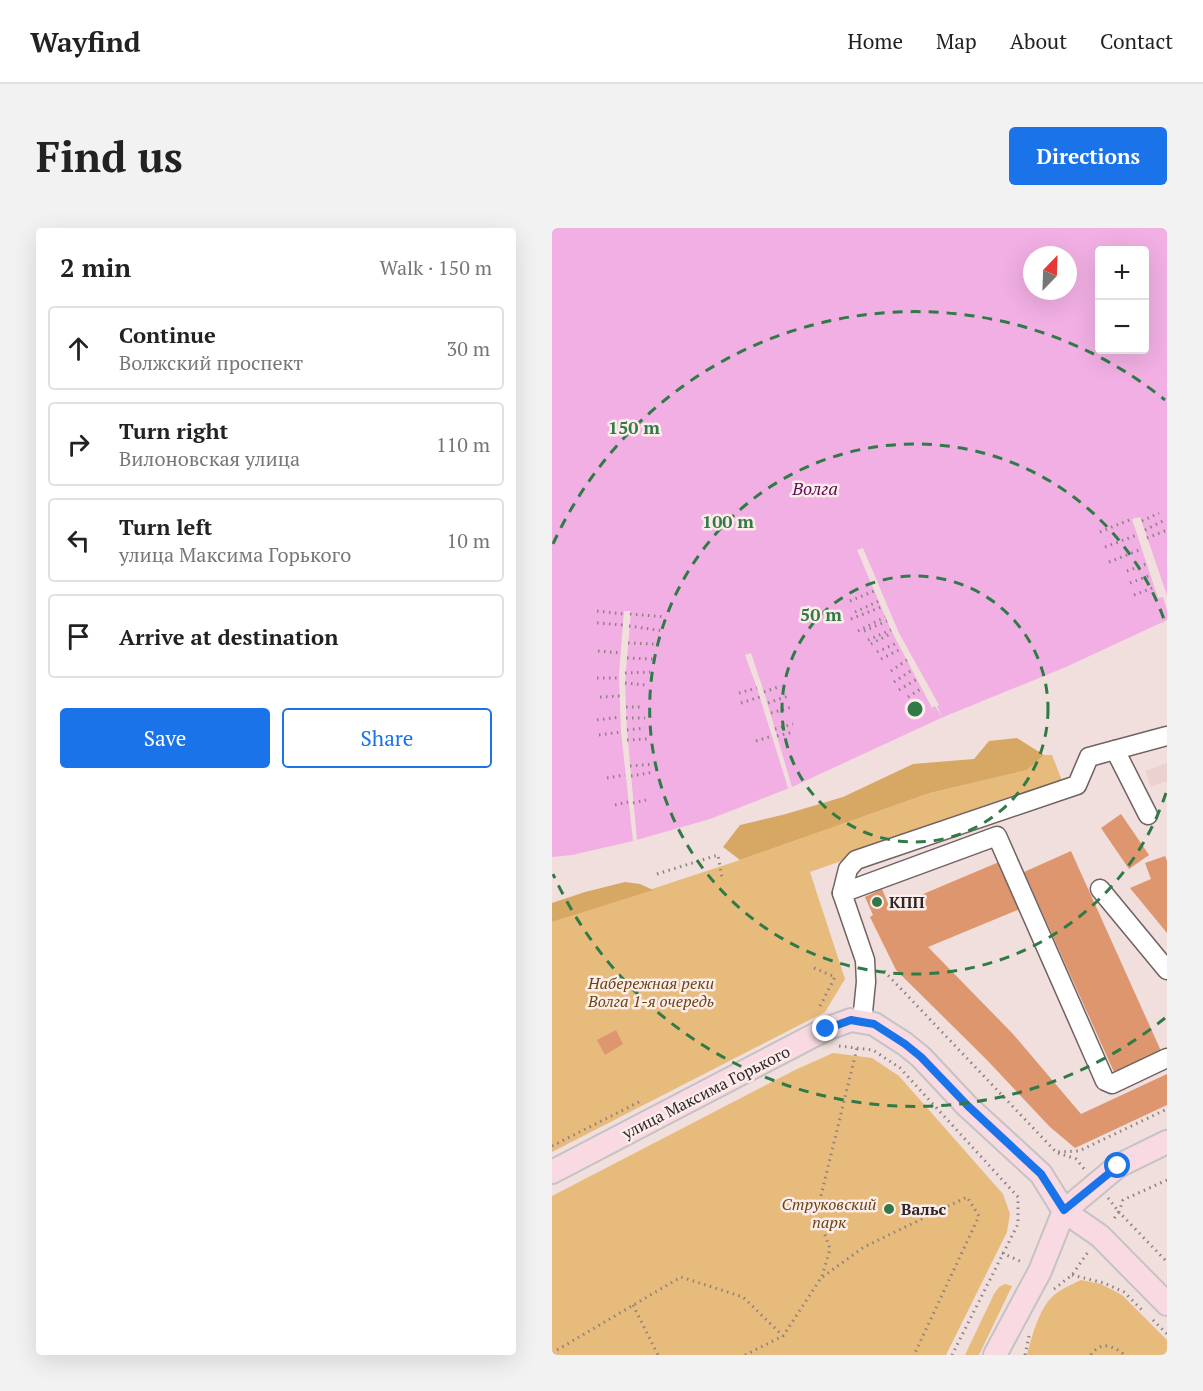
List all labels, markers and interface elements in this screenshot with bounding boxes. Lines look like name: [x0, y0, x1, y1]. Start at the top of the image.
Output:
text: Wayfind: [30, 23, 141, 60]
text: Home: [847, 27, 903, 55]
text: Map: [936, 27, 977, 55]
text: About: [1010, 27, 1067, 55]
text: Contact: [1100, 27, 1173, 55]
button: Directions: [1009, 127, 1167, 185]
text: Find us: [36, 128, 183, 184]
north arrow: [1023, 246, 1077, 300]
map controls: [1095, 246, 1149, 354]
button: +: [1095, 246, 1149, 300]
text: 2 min: [60, 250, 131, 284]
text: Walk · 150 m: [380, 254, 492, 281]
button: −: [1095, 300, 1149, 354]
text: Continue: [119, 320, 216, 349]
icon: ahead: [62, 332, 95, 365]
text: 30 m: [447, 335, 490, 362]
text: Волжский проспект: [119, 349, 303, 376]
text: 150 m: [608, 415, 660, 439]
text: Turn right: [119, 416, 228, 445]
icon: right: [62, 428, 95, 461]
text: 110 m: [436, 431, 490, 458]
text: Вилоновская улица: [119, 445, 300, 472]
water label: Волга: [791, 476, 838, 500]
text: 100 m: [702, 509, 754, 533]
text: Turn left: [119, 512, 212, 541]
icon: left: [62, 524, 95, 557]
text: 10 m: [447, 527, 490, 554]
text: улица Максима Горького: [119, 541, 351, 568]
text: 50 m: [800, 602, 842, 626]
icon: arrive: [62, 620, 95, 653]
text: Arrive at destination: [119, 622, 338, 651]
centre of rings: [905, 699, 925, 719]
button: Save: [60, 708, 270, 768]
button: Share: [282, 708, 492, 768]
place label: КПП: [889, 891, 925, 913]
marker: КПП: [870, 895, 884, 909]
park label: Набережная реки Волга 1-я очередь: [587, 972, 714, 1012]
route end: [812, 1015, 838, 1041]
street label: улица Максима Горького: [617, 1040, 794, 1144]
route start: [1104, 1152, 1130, 1178]
park label: Струковский парк: [781, 1193, 877, 1233]
place label: Вальс: [901, 1198, 947, 1220]
marker: Вальс: [882, 1202, 896, 1216]

